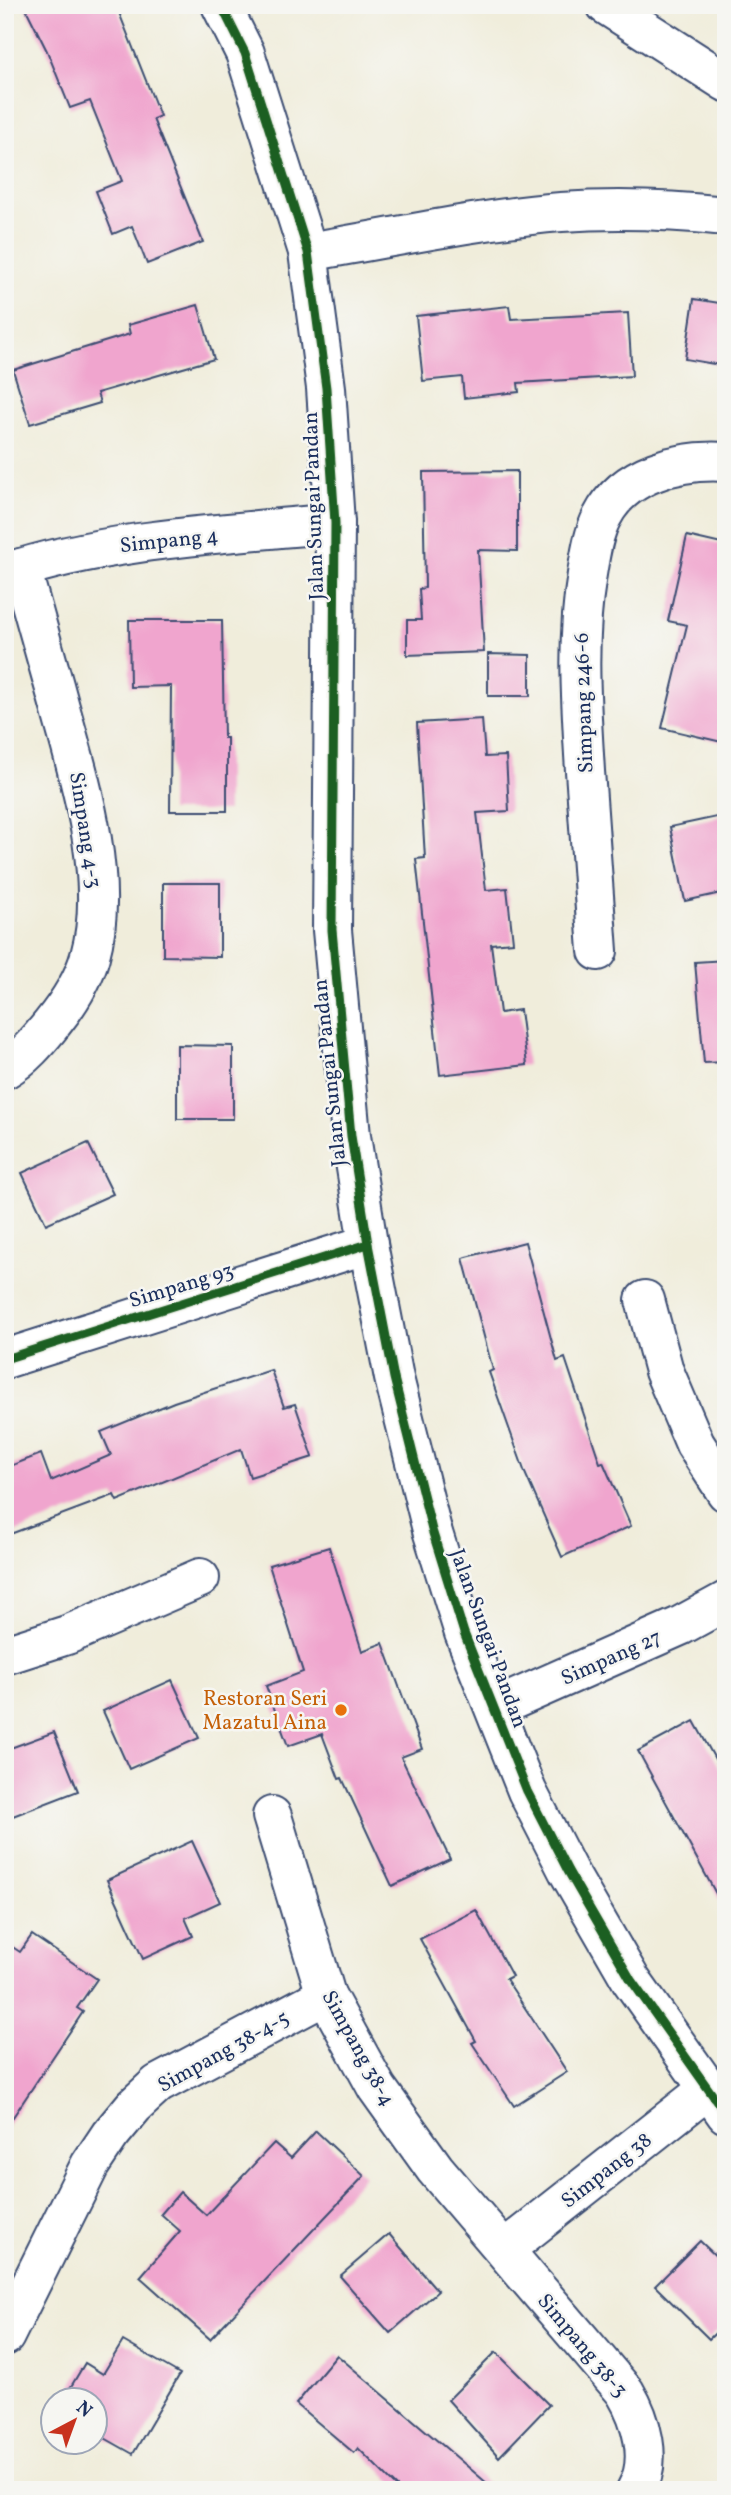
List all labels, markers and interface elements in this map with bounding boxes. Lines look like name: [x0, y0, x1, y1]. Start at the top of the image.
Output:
street label: Jalan Sungai Pandan: [297, 411, 332, 601]
street label: Simpang 4: [118, 522, 220, 561]
street label: Simpang 246-6: [568, 632, 601, 774]
street label: Simpang 4-3: [61, 770, 108, 891]
street label: Jalan Sungai Pandan: [306, 978, 355, 1168]
street label: Simpang 93: [126, 1257, 237, 1316]
street label: Jalan Sungai Pandan: [442, 1545, 533, 1732]
street label: Simpang 27: [557, 1623, 667, 1693]
place label: Restoran Seri Mazatul Aina: [203, 1685, 327, 1738]
marker: Restoran Seri Mazatul Aina: [333, 1702, 349, 1718]
street label: Simpang 38-4: [314, 1986, 401, 2112]
street label: Simpang 38-4-5: [153, 2004, 295, 2100]
street label: Simpang 38: [555, 2127, 658, 2216]
street label: Simpang 38-3: [530, 2288, 634, 2404]
north arrow: [38, 2386, 108, 2456]
text: N: [70, 2395, 98, 2424]

